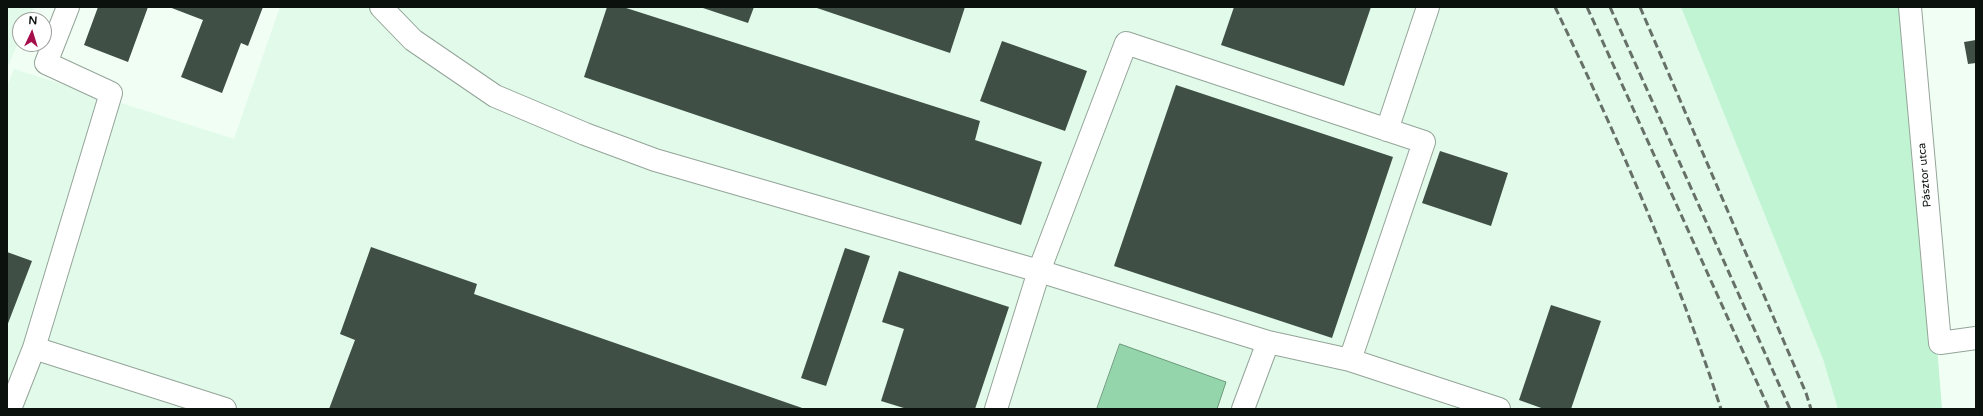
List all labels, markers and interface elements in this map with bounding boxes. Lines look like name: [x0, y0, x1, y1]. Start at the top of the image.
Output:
north arrow: [12, 12, 52, 52]
text: N: [28, 14, 38, 27]
street label: Pásztor utca: [1916, 142, 1934, 208]

